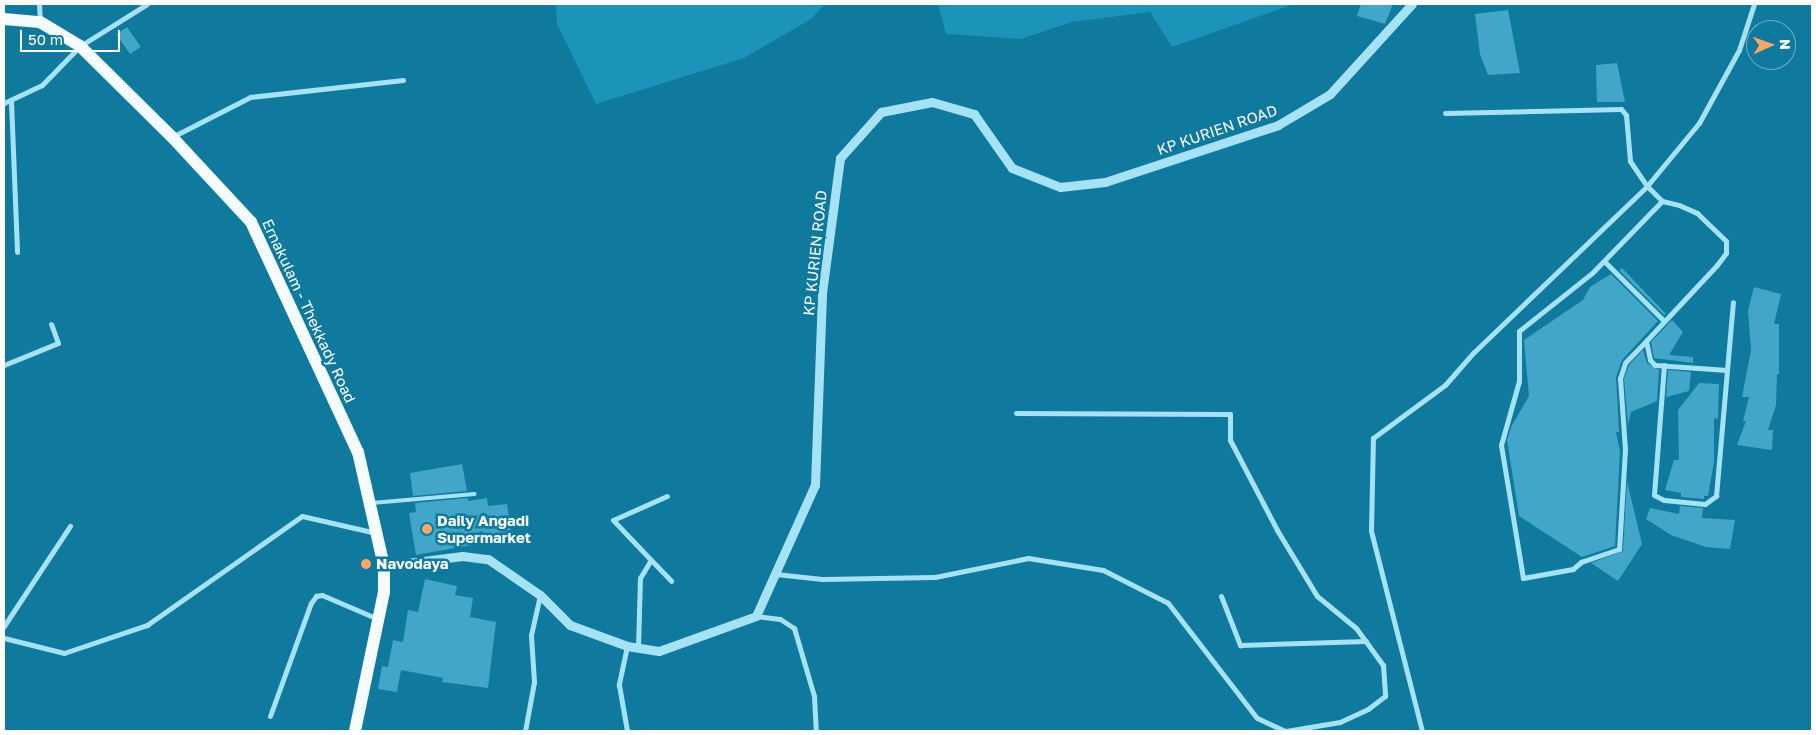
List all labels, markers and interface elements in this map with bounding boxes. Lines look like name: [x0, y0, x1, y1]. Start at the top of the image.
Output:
scale bar: [22, 20, 122, 52]
north arrow: [1746, 20, 1796, 70]
text: 50 m: [28, 30, 63, 48]
text: N: [1777, 39, 1794, 50]
street label: KP KURIEN ROAD: [1155, 101, 1279, 159]
street label: KP KURIEN ROAD: [799, 189, 831, 317]
street label: Ernakulam - Thekkady Road: [258, 216, 360, 406]
place label: Daily Angadi Supermarket: [437, 511, 531, 546]
marker: Daily Angadi Supermarket: [421, 523, 433, 535]
place label: Navodaya: [376, 555, 448, 573]
marker: Navodaya: [360, 558, 372, 570]

